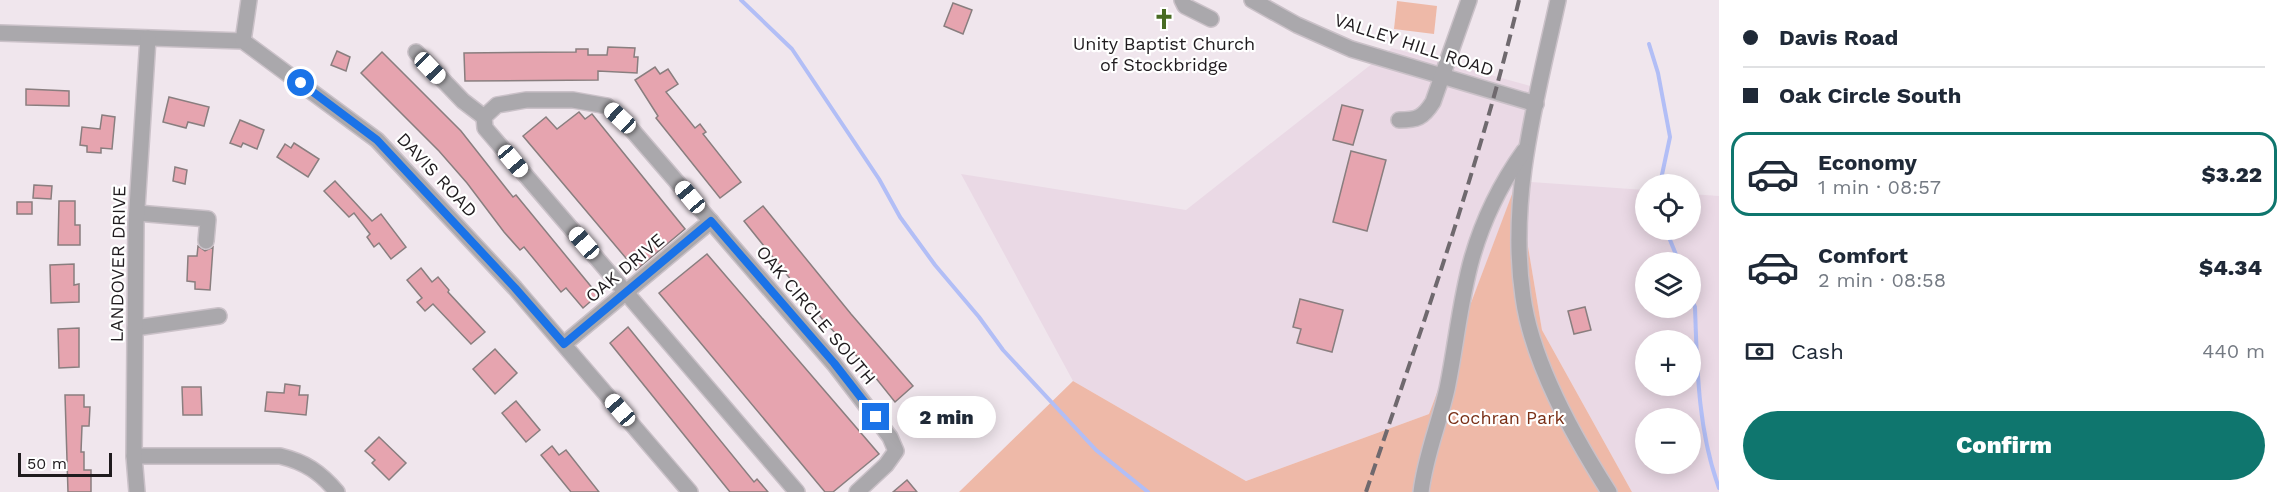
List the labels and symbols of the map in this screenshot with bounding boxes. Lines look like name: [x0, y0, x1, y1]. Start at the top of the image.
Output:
church icon: Unity Baptist Church of Stockbridge: [1152, 7, 1176, 31]
street label: VALLEY HILL ROAD: [1332, 9, 1497, 80]
place label: Unity Baptist Church of Stockbridge: [1073, 33, 1255, 75]
car: [411, 49, 449, 87]
route start: [287, 69, 314, 96]
car: [601, 99, 639, 137]
street label: DAVIS ROAD: [393, 128, 482, 221]
car: [495, 141, 531, 181]
car: [672, 177, 708, 217]
street label: LANDOVER DRIVE: [106, 185, 129, 343]
car: [565, 224, 603, 262]
street label: OAK DRIVE: [581, 229, 668, 307]
street label: OAK CIRCLE SOUTH: [752, 241, 881, 388]
car: [601, 391, 639, 429]
callout: 2 min: [897, 396, 996, 438]
route end: [862, 403, 889, 430]
park label: Cochran Park: [1447, 407, 1565, 428]
scale bar: [18, 450, 112, 478]

